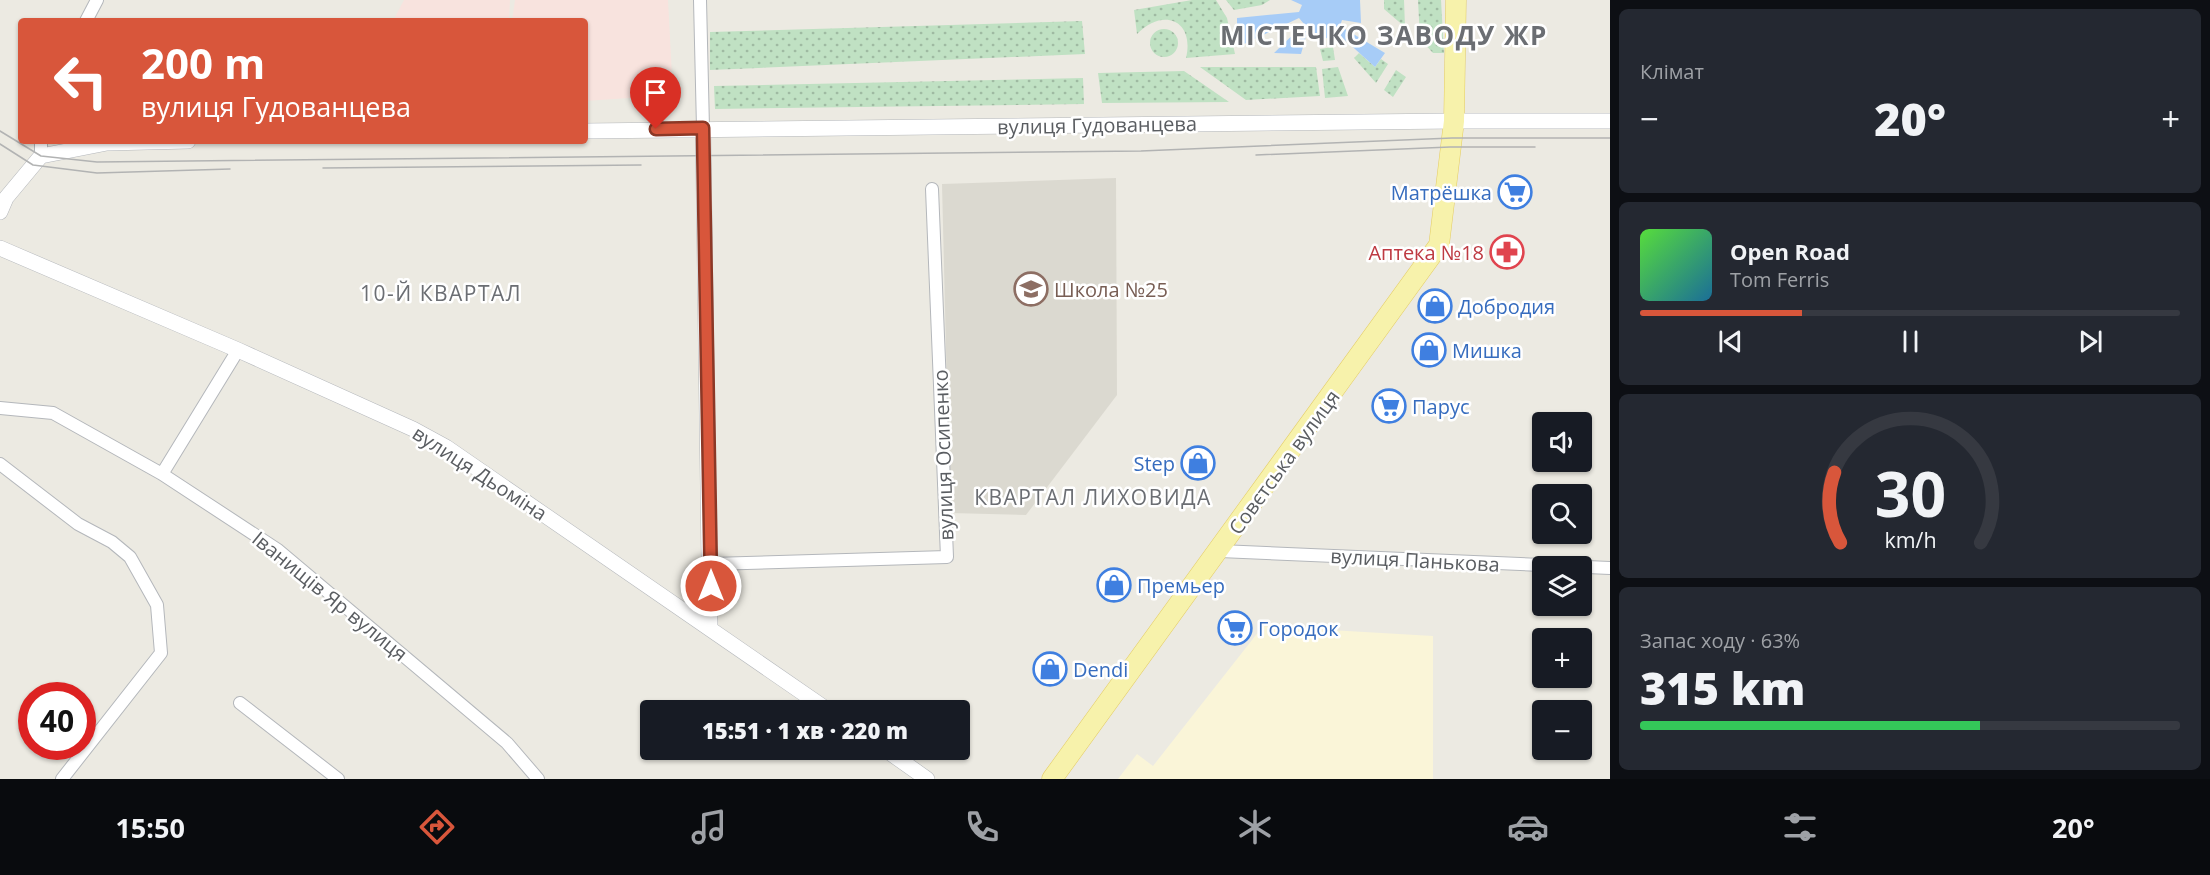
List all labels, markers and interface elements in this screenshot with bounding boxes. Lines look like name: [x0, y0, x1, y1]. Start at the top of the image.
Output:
district label: МІСТЕЧКО ЗАВОДУ ЖР: [1220, 17, 1548, 53]
text: 200 m: [141, 34, 265, 91]
icon: left: [42, 42, 120, 120]
text: Клімат: [1640, 58, 1704, 85]
pin: [630, 67, 681, 129]
icon: arrive: [639, 76, 672, 109]
text: вулиця Гудованцева: [141, 88, 411, 125]
text: 20°: [1874, 88, 1946, 149]
text: −: [1640, 96, 1659, 141]
text: +: [2161, 96, 2180, 141]
street label: вулиця Гудованцева: [997, 110, 1197, 140]
supermarket icon: Матрёшка: [1497, 174, 1533, 210]
place label: Матрёшка: [1391, 179, 1492, 206]
pharmacy icon: Аптека №18: [1489, 234, 1525, 270]
text: Open Road: [1730, 236, 1850, 266]
place label: Аптека №18: [1368, 239, 1484, 266]
text: Tom Ferris: [1730, 266, 1829, 293]
school or university icon: Школа №25: [1013, 271, 1049, 307]
place label: Школа №25: [1054, 276, 1168, 303]
district label: 10-Й КВАРТАЛ: [360, 279, 522, 307]
shop icon: Добродия: [1417, 288, 1453, 324]
place label: Добродия: [1458, 293, 1555, 320]
icon: previous: [1714, 325, 1747, 358]
icon: pause: [1894, 325, 1927, 358]
icon: next: [2074, 325, 2107, 358]
shop icon: Мишка: [1411, 332, 1447, 368]
place label: Мишка: [1452, 337, 1522, 364]
street label: вулиця Осипенко: [927, 369, 959, 541]
street label: Совєтська вулиця: [1222, 384, 1346, 540]
supermarket icon: Парус: [1371, 388, 1407, 424]
place label: Парус: [1412, 393, 1470, 420]
map controls: [1532, 412, 1592, 760]
button: sound: [1532, 412, 1592, 472]
street label: вулиця Дьоміна: [407, 419, 553, 527]
shop icon: Step: [1180, 445, 1216, 481]
place label: Step: [1133, 450, 1175, 477]
text: 30: [1874, 450, 1946, 535]
district label: КВАРТАЛ ЛИХОВИДА: [974, 483, 1212, 511]
button: search: [1532, 484, 1592, 544]
street label: Іванищів Яр вулиця: [247, 525, 413, 667]
text: km/h: [1884, 525, 1936, 554]
street label: вулиця Панькова: [1330, 542, 1500, 578]
position arrow: [679, 554, 743, 618]
button: layers: [1532, 556, 1592, 616]
shop icon: Премьер: [1096, 567, 1132, 603]
place label: Премьер: [1137, 572, 1225, 599]
supermarket icon: Городок: [1217, 610, 1253, 646]
place label: Городок: [1258, 615, 1339, 642]
text: Запас ходу · 63%: [1640, 627, 1800, 654]
button: +: [1532, 628, 1592, 688]
shop icon: Dendi: [1032, 651, 1068, 687]
place label: Dendi: [1073, 656, 1128, 683]
text: 315 km: [1640, 657, 1805, 718]
speed limit sign: 40: [18, 682, 96, 760]
button: −: [1532, 700, 1592, 760]
text: 15:51 · 1 хв · 220 m: [702, 715, 908, 745]
icon: directions: [416, 806, 458, 848]
icon: music: [688, 806, 730, 848]
icon: phone: [961, 806, 1003, 848]
icon: climate: [1234, 806, 1276, 848]
icon: car: [1507, 806, 1549, 848]
icon: filters: [1779, 806, 1821, 848]
text: 15:50: [115, 809, 185, 846]
text: 20°: [2052, 809, 2095, 846]

